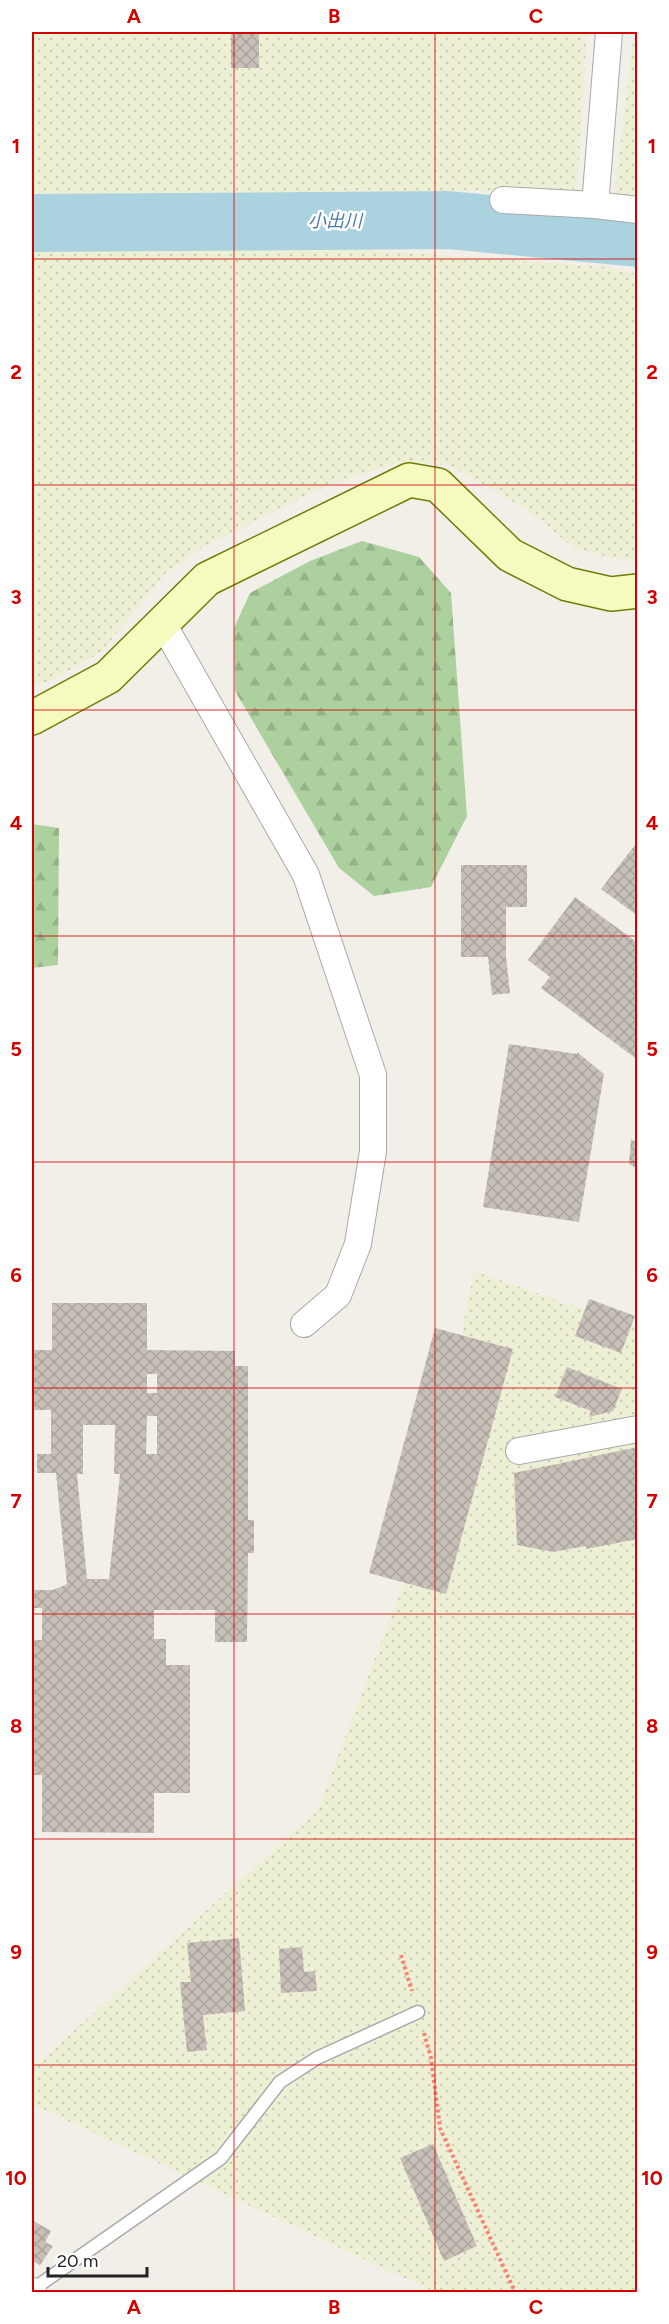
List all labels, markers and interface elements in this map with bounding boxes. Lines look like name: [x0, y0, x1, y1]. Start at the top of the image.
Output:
text: A: [127, 4, 142, 28]
text: B: [328, 4, 340, 28]
text: C: [529, 4, 543, 28]
text: 1: [12, 134, 20, 158]
text: 1: [648, 134, 656, 158]
water label: 小出川: [308, 210, 364, 232]
text: 2: [10, 360, 22, 384]
text: 2: [646, 360, 658, 384]
text: 3: [10, 585, 22, 609]
text: 3: [646, 585, 658, 609]
text: 4: [10, 811, 23, 835]
text: 4: [646, 811, 659, 835]
text: 5: [10, 1037, 22, 1061]
text: 5: [646, 1037, 658, 1061]
text: 6: [10, 1263, 22, 1287]
text: 6: [646, 1263, 658, 1287]
text: 7: [10, 1489, 22, 1513]
text: 7: [646, 1489, 658, 1513]
text: 8: [10, 1714, 22, 1738]
text: 8: [646, 1714, 658, 1738]
text: 9: [10, 1940, 22, 1964]
text: 9: [646, 1940, 658, 1964]
text: 10: [5, 2166, 27, 2190]
text: 10: [641, 2166, 663, 2190]
scale bar: [48, 2240, 147, 2278]
text: 20 m: [57, 2250, 98, 2272]
text: A: [127, 2295, 142, 2319]
text: B: [328, 2295, 340, 2319]
text: C: [529, 2295, 543, 2319]

